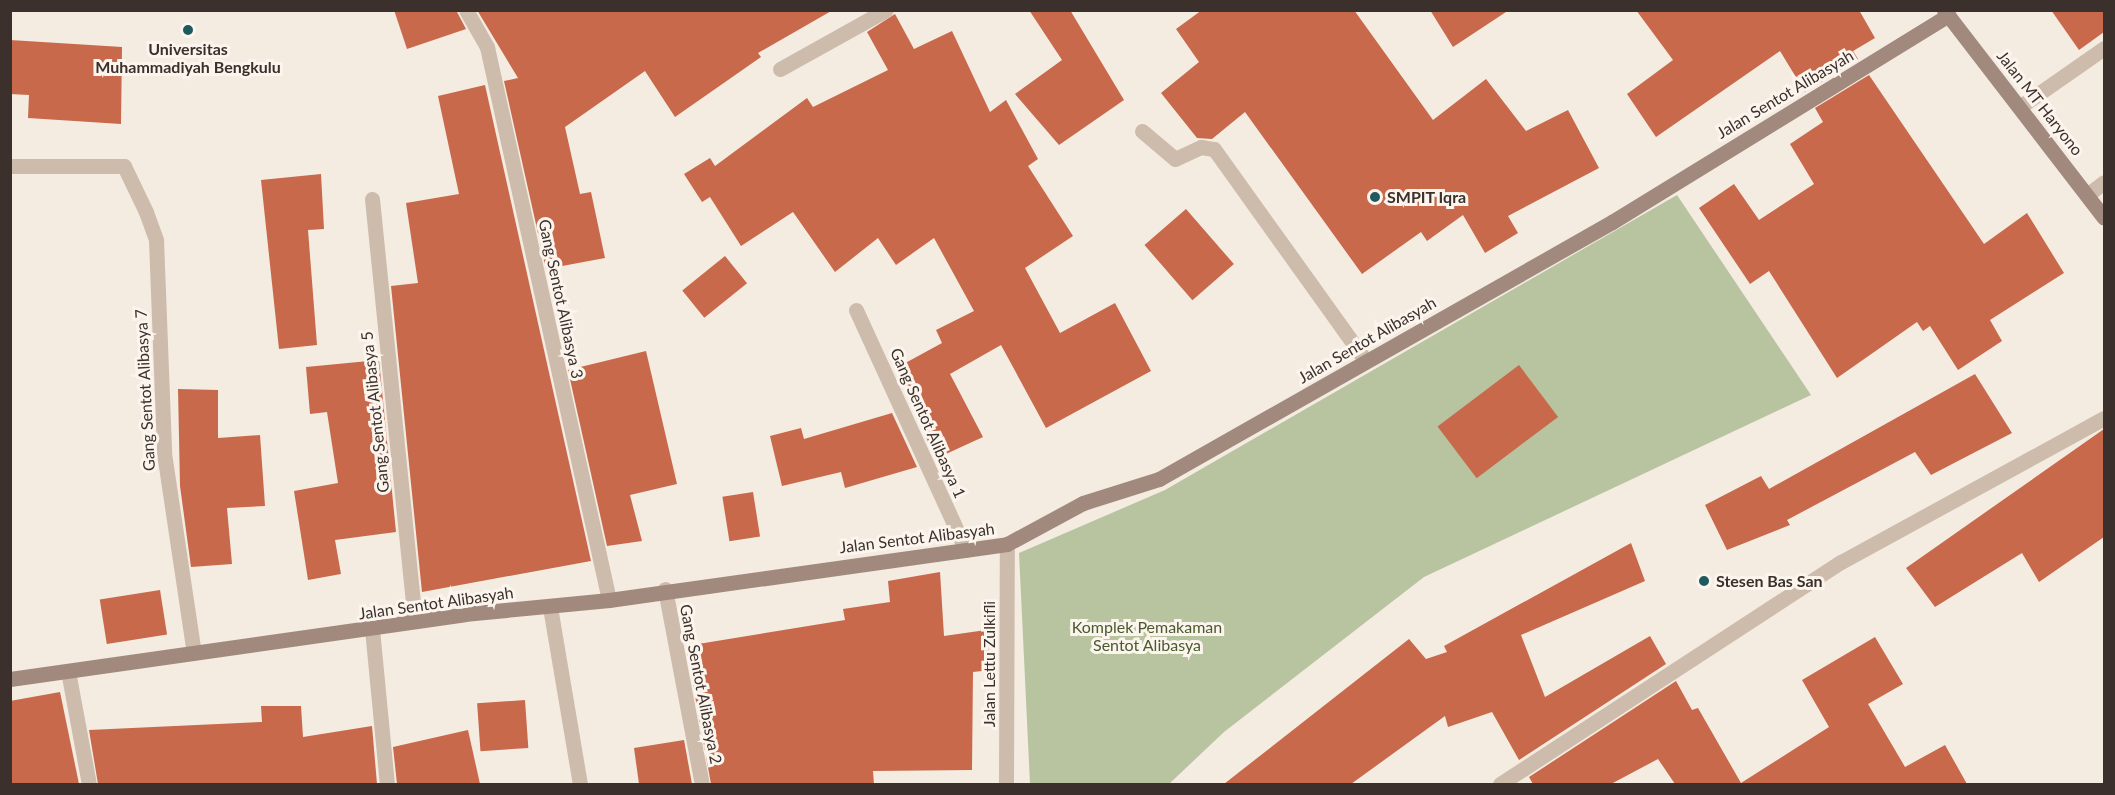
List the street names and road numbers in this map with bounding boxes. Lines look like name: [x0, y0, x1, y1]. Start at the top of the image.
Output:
street label: Jalan Sentot Alibasyah: [1713, 45, 1857, 143]
street label: Jalan MT Haryono: [1993, 47, 2087, 159]
street label: Gang Sentot Alibasya 3: [535, 217, 587, 381]
street label: Jalan Sentot Alibasyah: [1294, 293, 1440, 387]
street label: Gang Sentot Alibasya 7: [131, 308, 159, 472]
street label: Gang Sentot Alibasya 5: [357, 330, 393, 494]
street label: Gang Sentot Alibasya 1: [886, 345, 970, 501]
street label: Jalan Sentot Alibasyah: [838, 519, 996, 557]
street label: Jalan Sentot Alibasyah: [357, 583, 515, 623]
street label: Jalan Lettu Zulkifli: [979, 601, 999, 727]
street label: Gang Sentot Alibasya 2: [676, 602, 726, 766]

